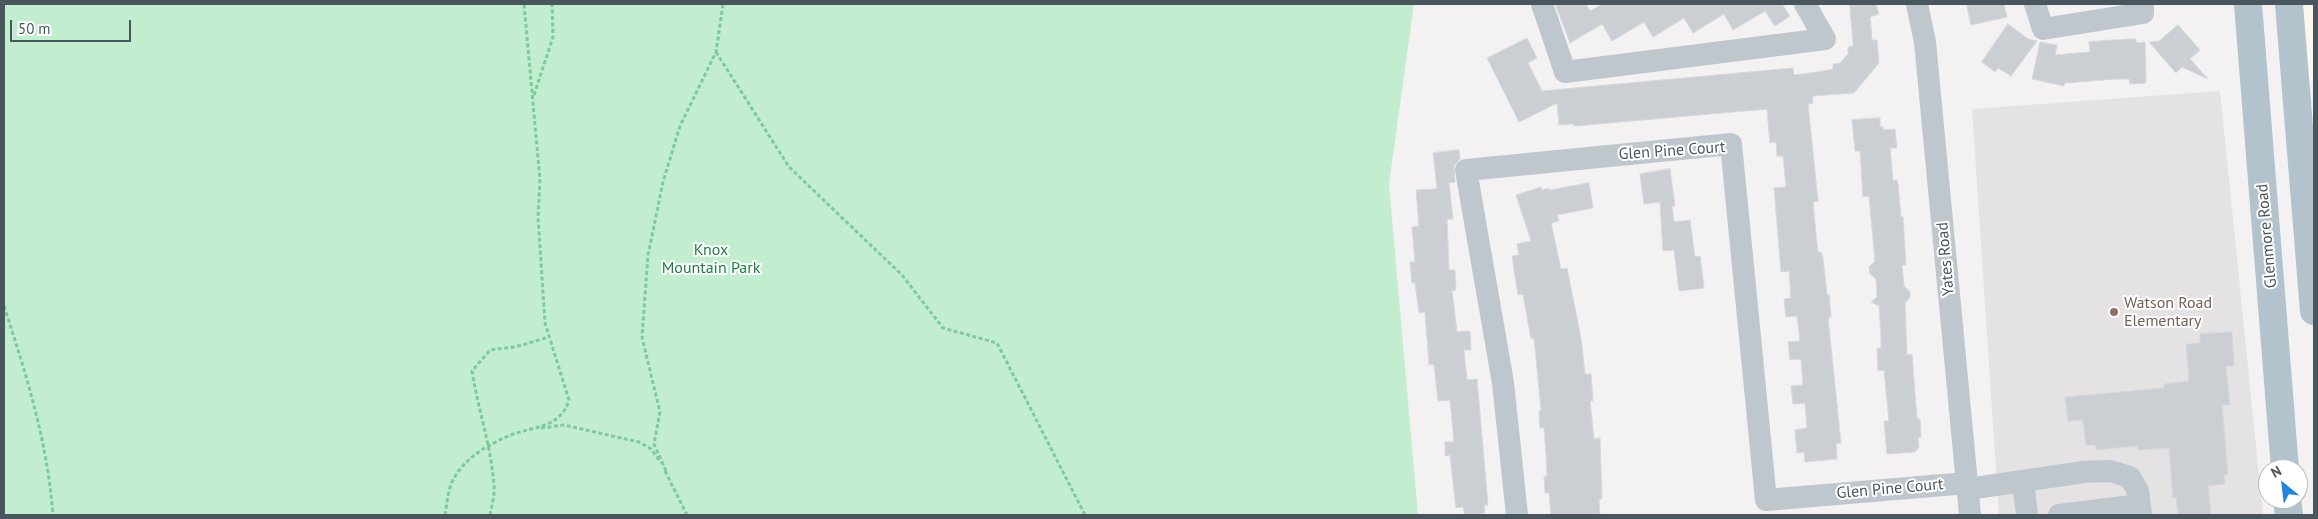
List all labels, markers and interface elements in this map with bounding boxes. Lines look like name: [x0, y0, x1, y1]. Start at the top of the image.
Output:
scale bar: [12, 10, 134, 42]
text: 50 m: [18, 19, 51, 38]
street label: Glen Pine Court: [1618, 138, 1726, 164]
street label: Glenmore Road: [2253, 183, 2281, 289]
street label: Yates Road: [1933, 221, 1959, 297]
park label: Knox Mountain Park: [662, 240, 760, 278]
place label: Watson Road Elementary: [2124, 293, 2212, 331]
marker: Watson Road Elementary: [2108, 306, 2120, 318]
north arrow: [2258, 459, 2308, 509]
text: N: [2268, 462, 2285, 482]
street label: Glen Pine Court: [1836, 475, 1944, 503]

